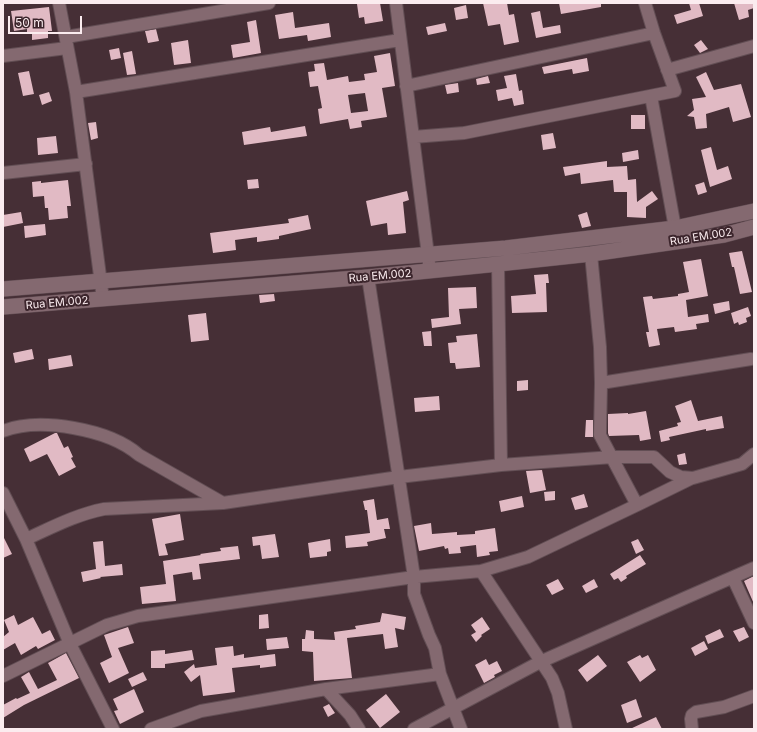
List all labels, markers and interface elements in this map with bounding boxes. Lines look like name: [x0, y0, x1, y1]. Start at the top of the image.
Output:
scale bar: [10, 8, 84, 34]
text: 50 m: [15, 15, 44, 30]
street label: Rua EM.002: [669, 226, 733, 248]
street label: Rua EM.002: [348, 267, 412, 285]
street label: Rua EM.002: [25, 294, 89, 312]

